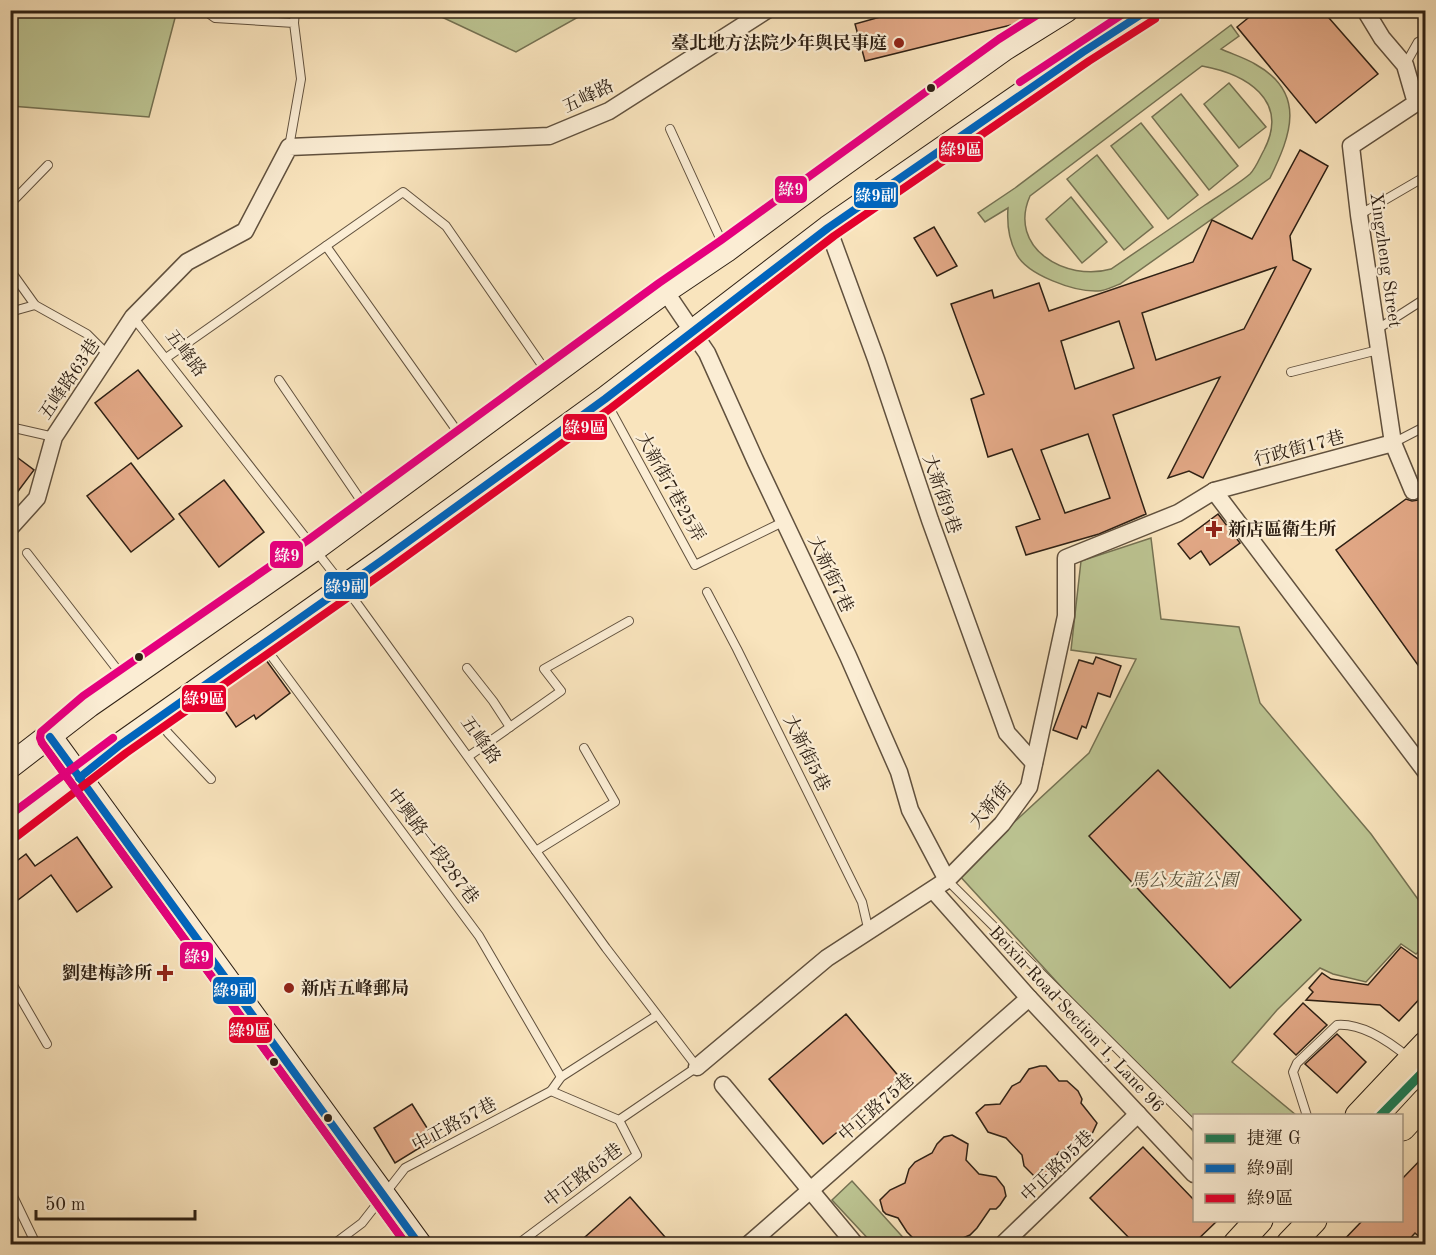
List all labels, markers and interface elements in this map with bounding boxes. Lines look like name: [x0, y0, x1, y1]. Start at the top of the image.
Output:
place label: 臺北地方法院少年與民事庭: [671, 33, 887, 53]
marker: 臺北地方法院少年與民事庭: [892, 36, 906, 50]
street label: 五峰路: [559, 75, 617, 117]
unlabelled marker: [925, 82, 937, 94]
line badge: 綠9區: [938, 135, 984, 163]
text: 綠9區: [940, 141, 982, 159]
line badge: 綠9: [774, 175, 808, 204]
text: 綠9: [778, 181, 804, 199]
line badge: 綠9副: [853, 181, 899, 209]
text: 綠9副: [855, 187, 897, 205]
street label: Xingzheng Street: [1367, 192, 1403, 329]
street label: 五峰路: [161, 326, 211, 380]
street label: 五峰路63巷: [35, 335, 103, 423]
line badge: 綠9區: [562, 413, 608, 441]
text: 綠9區: [564, 419, 606, 437]
street label: 行政街17巷: [1252, 426, 1346, 470]
street label: 大新街7巷25弄: [633, 429, 709, 545]
street label: 大新街9巷: [919, 452, 965, 536]
place label: 新店區衛生所: [1228, 519, 1337, 539]
marker: 新店區衛生所: [1205, 520, 1223, 538]
street label: 大新街7巷: [805, 532, 857, 616]
line badge: 綠9: [269, 540, 304, 569]
text: 綠9: [274, 547, 300, 565]
line badge: 綠9副: [323, 571, 369, 600]
text: 綠9副: [325, 578, 367, 596]
unlabelled marker: [133, 651, 145, 663]
line badge: 綠9區: [181, 684, 227, 713]
text: 綠9區: [183, 690, 225, 708]
street label: 五峰路: [457, 712, 505, 768]
street label: 大新街5巷: [780, 712, 834, 794]
street label: 大新街: [965, 778, 1015, 832]
street label: 中興路一段287巷: [383, 784, 483, 908]
park label: 馬公友誼公園: [1130, 870, 1241, 890]
street label: Beixin Road Section 1, Lane 96: [985, 923, 1167, 1116]
line badge: 綠9: [179, 941, 214, 970]
text: 綠9: [184, 948, 210, 966]
place label: 劉建梅診所: [62, 963, 153, 983]
marker: 劉建梅診所: [156, 964, 174, 982]
line badge: 綠9副: [212, 976, 257, 1005]
place label: 新店五峰郵局: [301, 978, 409, 998]
marker: 新店五峰郵局: [282, 981, 296, 995]
text: 綠9副: [213, 982, 255, 1000]
line badge: 綠9區: [228, 1016, 273, 1044]
text: 綠9區: [229, 1022, 271, 1040]
unlabelled marker: [268, 1056, 280, 1068]
street label: 中正路75巷: [834, 1069, 918, 1145]
street label: 中正路57巷: [408, 1093, 500, 1155]
unlabelled marker: [322, 1112, 334, 1124]
legend: [1193, 1114, 1403, 1222]
street label: 中正路95巷: [1017, 1127, 1097, 1205]
text: 捷運 G: [1247, 1129, 1301, 1148]
street label: 中正路65巷: [540, 1139, 626, 1211]
text: 綠9副: [1247, 1158, 1293, 1178]
scale bar: [36, 1183, 195, 1221]
text: 綠9區: [1247, 1188, 1293, 1208]
text: 50 m: [45, 1196, 85, 1214]

